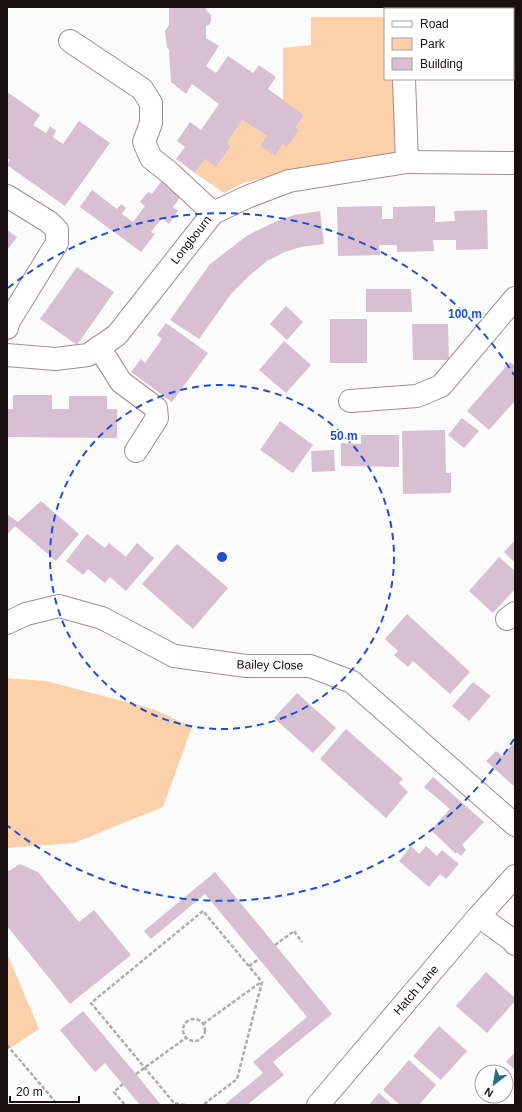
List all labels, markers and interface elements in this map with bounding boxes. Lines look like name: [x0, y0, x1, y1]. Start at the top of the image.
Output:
legend: [384, 8, 514, 80]
text: Road: [420, 17, 449, 31]
text: Park: [420, 37, 446, 51]
text: Building: [420, 57, 463, 71]
street label: Longbourn: [168, 213, 214, 267]
text: 100 m: [448, 307, 482, 321]
text: 50 m: [330, 429, 358, 443]
centre of rings: [215, 550, 229, 564]
street label: Bailey Close: [237, 657, 304, 673]
street label: Hatch Lane: [391, 962, 442, 1018]
north arrow: [474, 1064, 514, 1104]
scale bar: [10, 1078, 79, 1104]
text: 20 m: [16, 1085, 43, 1099]
text: N: [482, 1085, 495, 1100]

